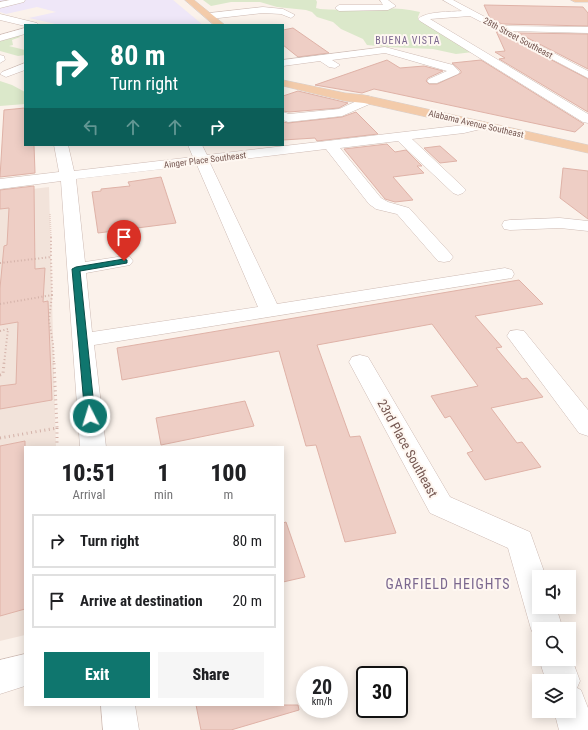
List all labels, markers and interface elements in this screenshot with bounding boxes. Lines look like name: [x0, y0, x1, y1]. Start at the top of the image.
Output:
street label: 28th Street Southeast: [482, 16, 555, 61]
district label: BUENA VISTA: [375, 35, 441, 46]
text: 80 m: [110, 39, 166, 72]
icon: right: [44, 40, 96, 92]
text: Turn right: [110, 73, 178, 94]
street label: Alabama Avenue Southeast: [427, 108, 525, 140]
icon: left: [80, 116, 102, 138]
icon: ahead: [122, 116, 144, 138]
icon: ahead: [164, 116, 186, 138]
icon: right: [206, 116, 228, 138]
street label: Ainger Place Southeast: [163, 150, 247, 170]
pin: [107, 220, 141, 261]
icon: arrive: [113, 226, 135, 248]
position arrow: [69, 395, 111, 437]
street label: 23rd Place Southeast: [374, 397, 441, 500]
text: 10:51: [61, 459, 117, 487]
text: 1: [157, 459, 170, 487]
text: 100: [210, 459, 247, 487]
text: Arrival: [72, 487, 106, 502]
text: min: [154, 487, 173, 502]
text: m: [224, 487, 233, 502]
icon: right: [46, 530, 68, 552]
text: Turn right: [80, 532, 139, 550]
text: 80 m: [232, 532, 262, 550]
map controls: [532, 570, 576, 718]
button: sound: [532, 570, 576, 614]
district label: GARFIELD HEIGHTS: [385, 576, 511, 592]
icon: arrive: [46, 590, 68, 612]
text: Arrive at destination: [80, 592, 203, 610]
text: 20 m: [232, 592, 262, 610]
button: search: [532, 622, 576, 666]
button: Exit: [44, 652, 150, 698]
button: Share: [158, 652, 264, 698]
speed limit sign: 30: [356, 666, 408, 718]
button: layers: [532, 674, 576, 718]
text: 20: [312, 675, 332, 699]
text: km/h: [312, 696, 332, 707]

